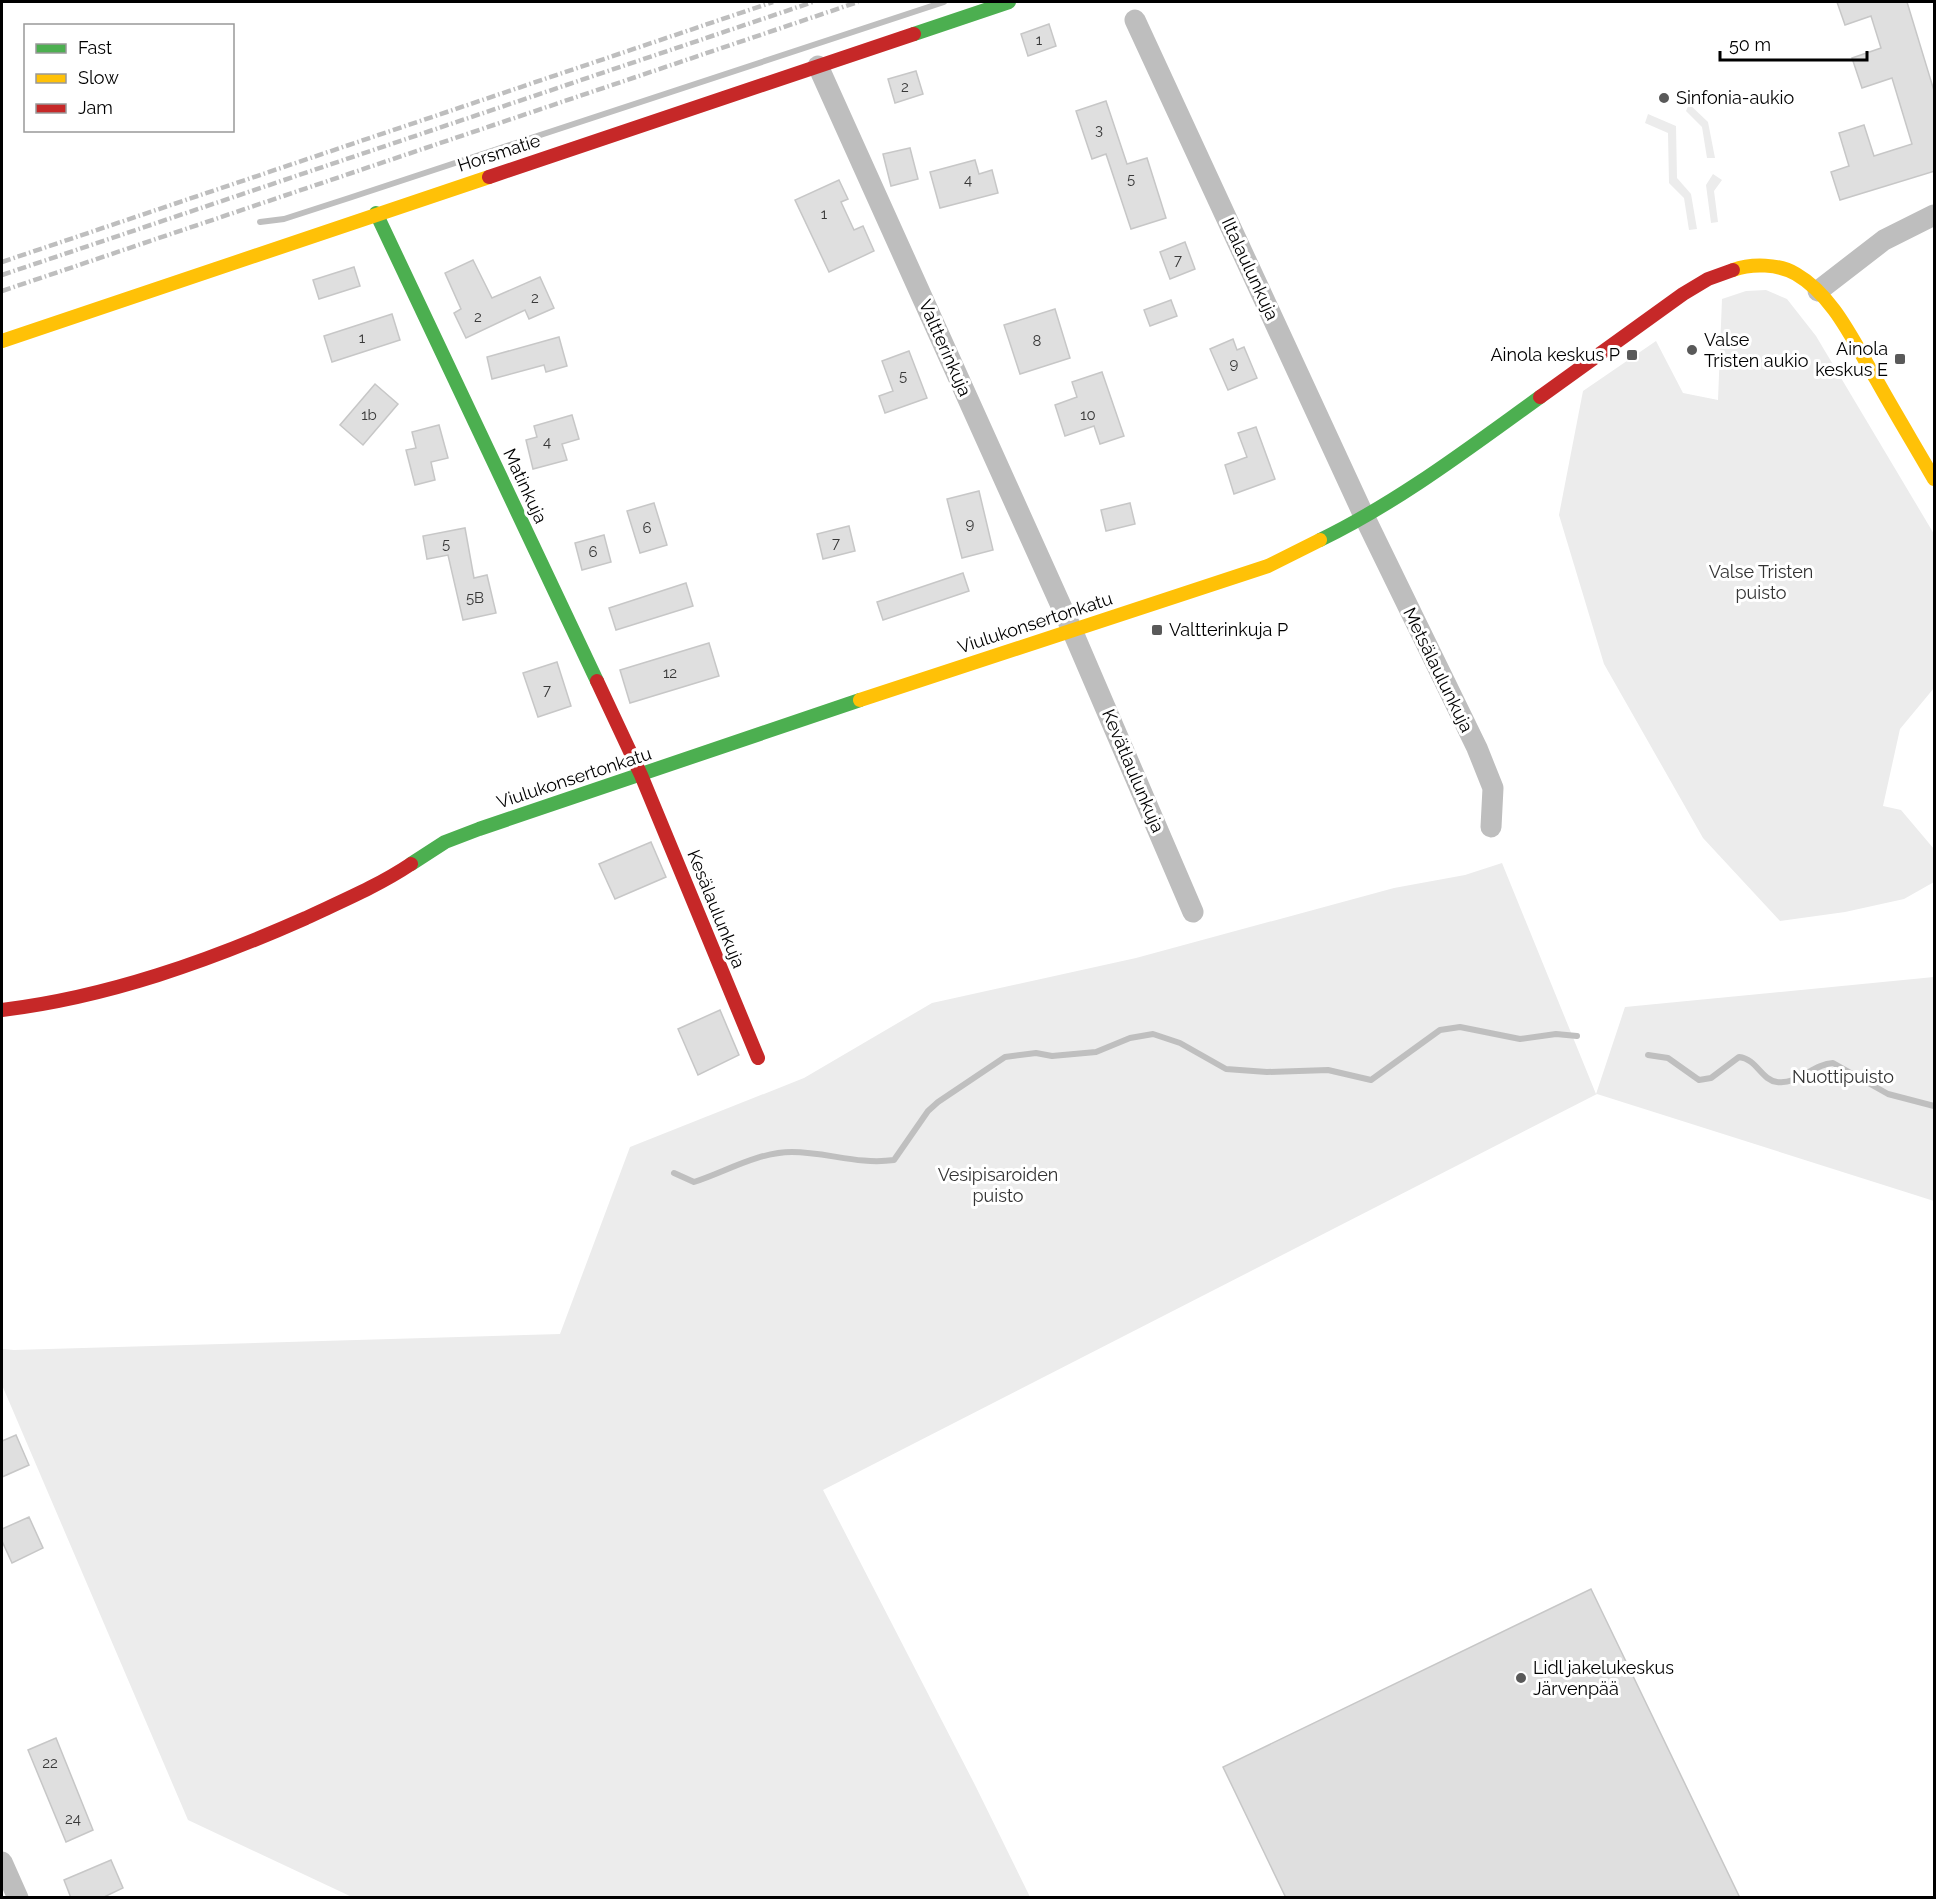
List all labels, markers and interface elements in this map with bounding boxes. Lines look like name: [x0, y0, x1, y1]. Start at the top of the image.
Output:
legend: [24, 24, 234, 132]
scale bar: [1720, 24, 1867, 62]
house number: 1: [1036, 31, 1043, 49]
text: 50 m: [1729, 34, 1771, 55]
text: Fast: [78, 37, 112, 58]
text: Slow: [78, 67, 119, 88]
house number: 2: [901, 78, 909, 96]
place label: Sinfonia-aukio: [1676, 87, 1794, 108]
marker: Sinfonia-aukio: [1657, 91, 1671, 105]
text: Jam: [78, 97, 113, 118]
house number: 3: [1095, 121, 1103, 139]
street label: Horsmatie: [455, 129, 543, 176]
house number: 5: [1127, 170, 1135, 188]
house number: 4: [964, 171, 972, 189]
house number: 1: [821, 205, 828, 223]
street label: Iltalaulunkuja: [1218, 214, 1283, 323]
house number: 7: [1174, 251, 1182, 269]
house number: 2: [531, 289, 539, 307]
street label: Valtterinkuja: [915, 296, 976, 399]
house number: 2: [474, 308, 482, 326]
house number: 1: [359, 329, 366, 347]
place label: Valse Tristen aukio: [1704, 329, 1809, 371]
house number: 8: [1033, 332, 1042, 350]
place label: Ainola keskus E: [1815, 338, 1888, 380]
marker: Valse Tristen aukio: [1685, 343, 1699, 357]
place label: Ainola keskus P: [1490, 344, 1620, 365]
marker: Ainola keskus P: [1625, 348, 1639, 362]
marker: Ainola keskus E: [1893, 352, 1907, 366]
house number: 9: [1230, 355, 1239, 373]
house number: 5: [899, 367, 907, 385]
house number: 1b: [361, 406, 377, 424]
house number: 10: [1080, 406, 1096, 424]
house number: 4: [543, 433, 551, 451]
street label: Matinkuja: [499, 445, 552, 526]
house number: 9: [966, 515, 975, 533]
house number: 6: [642, 519, 652, 537]
house number: 7: [832, 534, 840, 552]
house number: 5: [442, 535, 450, 553]
house number: 6: [588, 543, 598, 561]
park label: Valse Tristen puisto: [1709, 561, 1813, 603]
street label: Viulukonsertonkatu: [955, 588, 1115, 657]
house number: 5B: [466, 589, 484, 607]
street label: Metsälaulunkuja: [1399, 604, 1478, 736]
place label: Valtterinkuja P: [1169, 619, 1288, 640]
marker: Valtterinkuja P: [1150, 623, 1164, 637]
house number: 12: [663, 664, 677, 682]
house number: 7: [543, 681, 551, 699]
street label: Kevätlaulunkuja: [1098, 706, 1169, 836]
street label: Viulukonsertonkatu: [494, 743, 654, 812]
street label: Kesälaulunkuja: [683, 847, 750, 971]
park label: Nuottipuisto: [1792, 1066, 1894, 1087]
park label: Vesipisaroiden puisto: [938, 1164, 1058, 1206]
place label: Lidl jakelukeskus Järvenpää: [1533, 1657, 1674, 1699]
marker: Lidl jakelukeskus Järvenpää: [1514, 1671, 1528, 1685]
house number: 22: [42, 1754, 58, 1772]
house number: 24: [65, 1810, 81, 1828]

